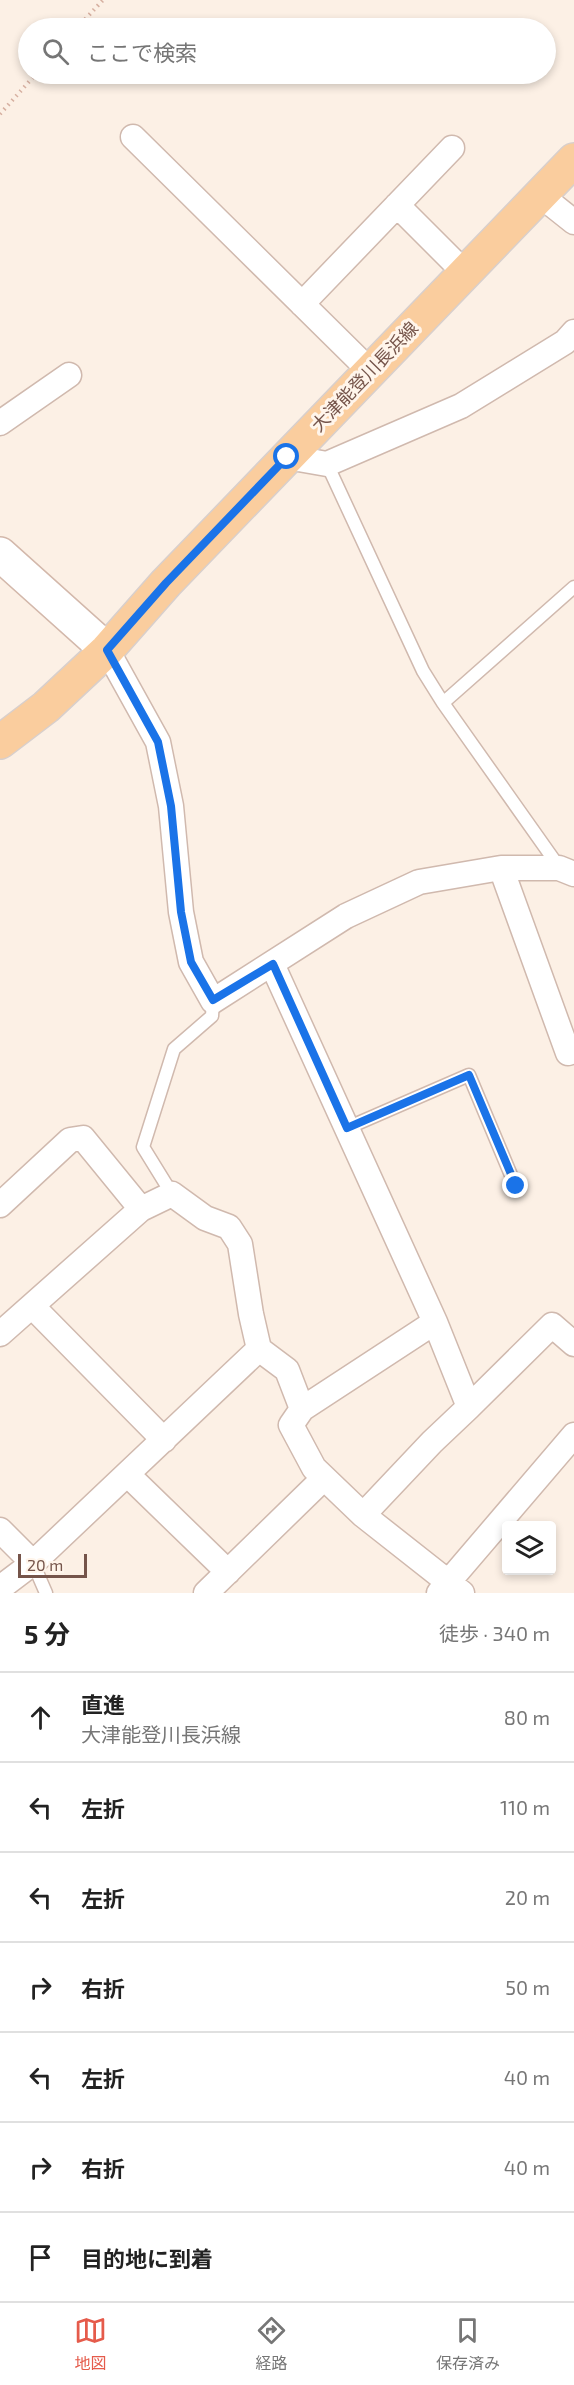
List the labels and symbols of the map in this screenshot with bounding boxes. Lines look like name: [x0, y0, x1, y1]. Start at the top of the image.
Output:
street label: 大津能登川長浜線: [306, 317, 422, 436]
route start: [273, 443, 299, 469]
route end: [502, 1172, 528, 1198]
scale bar: [18, 1551, 87, 1578]

